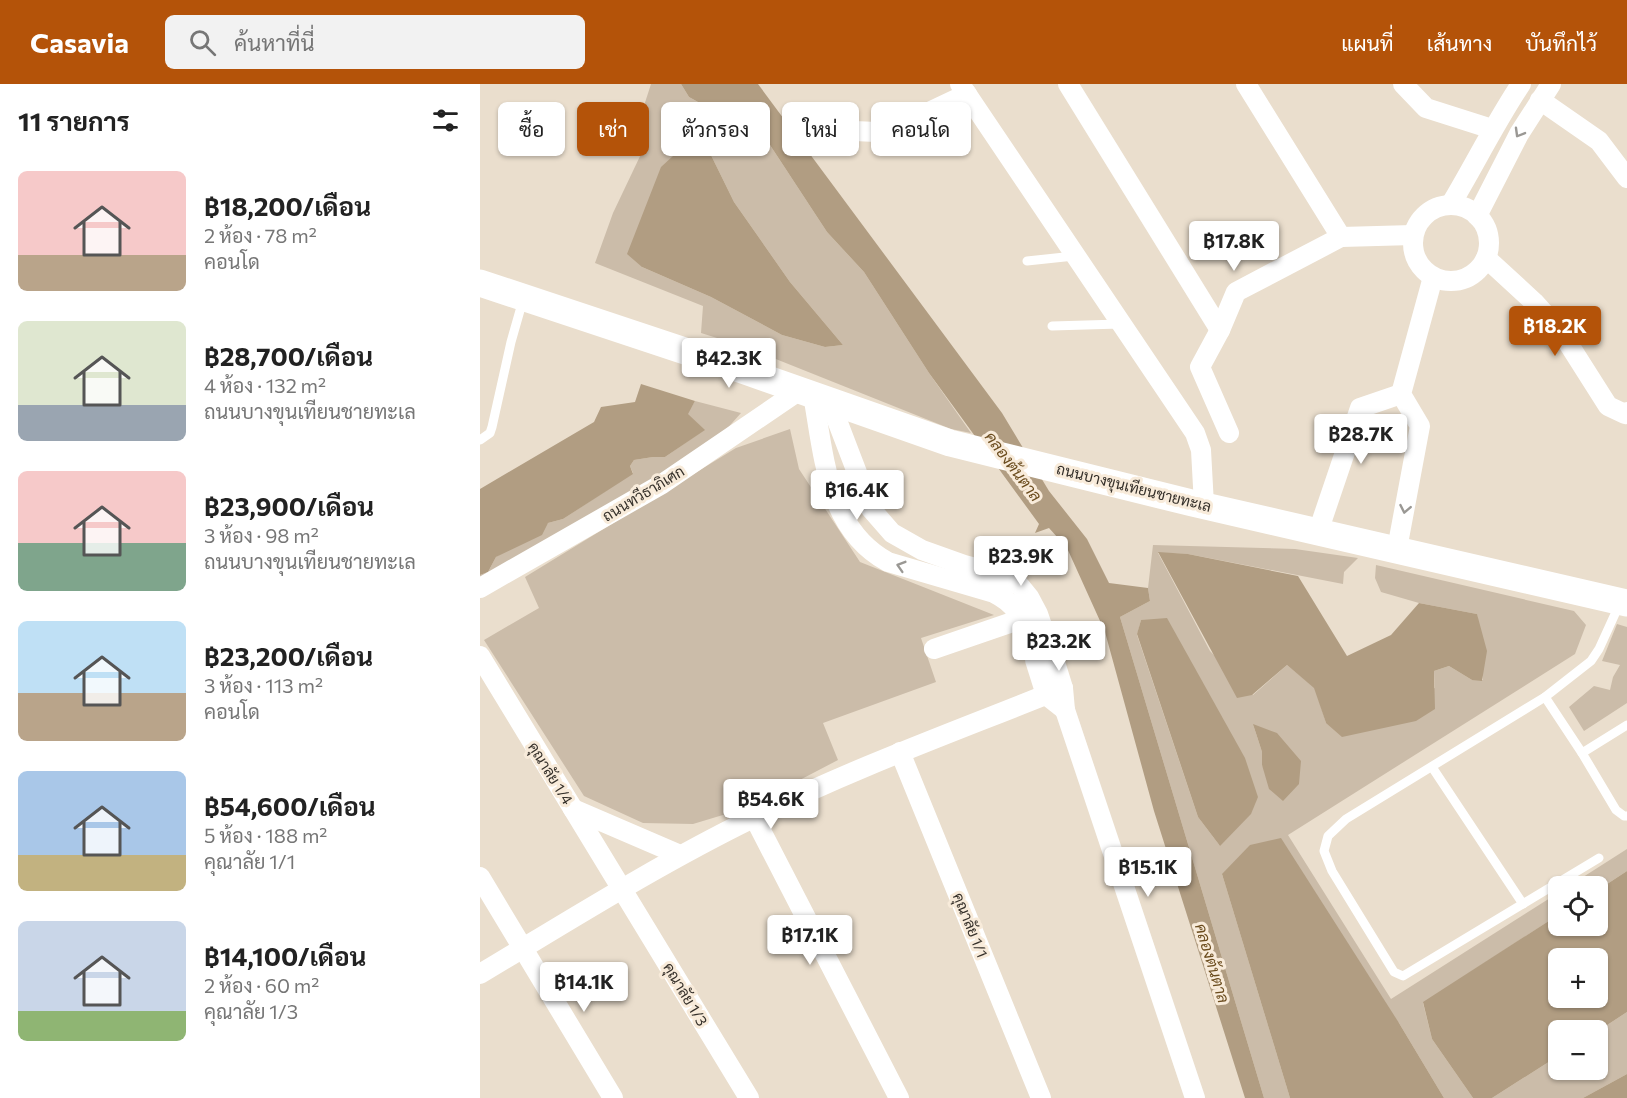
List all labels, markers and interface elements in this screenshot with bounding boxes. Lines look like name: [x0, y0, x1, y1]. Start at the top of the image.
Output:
search box: [165, 15, 585, 69]
text: Casavia: [30, 25, 129, 59]
icon: search: [186, 26, 219, 59]
text: ค้นหาที่นี่: [234, 29, 315, 56]
text: แผนที่: [1341, 30, 1394, 55]
text: เส้นทาง: [1427, 30, 1492, 55]
text: บันทึกไว้: [1525, 30, 1597, 55]
chip: ซื้อ: [498, 102, 565, 156]
chip: เช่า: [577, 102, 649, 156]
chip: ตัวกรอง: [661, 102, 770, 156]
chip: ใหม่: [782, 102, 859, 156]
chip: คอนโด: [871, 102, 971, 156]
icon: filters: [429, 104, 462, 137]
text: 11 รายการ: [18, 105, 130, 136]
one-way arrow: [1515, 127, 1527, 137]
text: ฿18,200/เดือน: [204, 190, 371, 221]
icon: home: [66, 195, 138, 267]
pin: ฿17.8K: [1185, 221, 1283, 272]
text: 2 ห้อง · 78 m²: [204, 223, 317, 247]
text: ฿17.8K: [1203, 228, 1265, 252]
text: คอนโด: [204, 249, 260, 273]
pin: ฿18.2K: [1506, 306, 1604, 357]
text: ฿18.2K: [1523, 313, 1587, 337]
pin: ฿42.3K: [680, 338, 778, 389]
text: ฿28,700/เดือน: [204, 340, 373, 371]
icon: home: [66, 345, 138, 417]
text: ฿42.3K: [696, 345, 762, 369]
text: 4 ห้อง · 132 m²: [204, 373, 326, 397]
text: ถนนบางขุนเทียนชายทะเล: [204, 399, 416, 423]
pin: ฿28.7K: [1312, 414, 1410, 465]
text: ฿28.7K: [1328, 421, 1394, 445]
water label: คลองต้นตาล: [982, 427, 1047, 505]
street label: ถนนบางขุนเทียนชายทะเล: [1054, 459, 1213, 518]
street label: ถนนทวีธาภิเศก: [599, 462, 687, 524]
pin: ฿16.4K: [808, 470, 906, 521]
text: ฿16.4K: [825, 477, 889, 501]
text: ฿23,900/เดือน: [204, 490, 374, 521]
icon: home: [66, 495, 138, 567]
one-way arrow: [1399, 503, 1412, 513]
text: 3 ห้อง · 98 m²: [204, 523, 319, 547]
pin: ฿23.9K: [972, 536, 1070, 587]
text: ฿23.9K: [988, 543, 1054, 567]
text: ถนนบางขุนเทียนชายทะเล: [204, 549, 416, 573]
one-way arrow: [896, 561, 907, 573]
pin: ฿23.2K: [1010, 621, 1108, 672]
text: ฿23.2K: [1026, 628, 1092, 652]
text: ฿23,200/เดือน: [204, 640, 373, 671]
icon: home: [66, 645, 138, 717]
text: 3 ห้อง · 113 m²: [204, 673, 323, 697]
text: คอนโด: [204, 699, 260, 723]
street label: คุณาลัย 1/4: [522, 739, 577, 809]
pin: ฿54.6K: [722, 779, 820, 830]
text: ฿54.6K: [737, 786, 805, 810]
text: ฿54,600/เดือน: [204, 790, 376, 821]
icon: home: [66, 795, 138, 867]
text: 5 ห้อง · 188 m²: [204, 823, 327, 847]
pin: ฿15.1K: [1099, 847, 1197, 898]
text: คุณาลัย 1/1: [204, 849, 295, 873]
text: ฿15.1K: [1118, 854, 1178, 878]
map controls: [1548, 876, 1608, 1080]
button: locate: [1548, 876, 1608, 936]
street label: คุณาลัย 1/1: [947, 890, 992, 961]
pin: ฿17.1K: [761, 915, 859, 966]
water label: คลองต้นตาล: [1192, 921, 1235, 1005]
text: ฿17.1K: [781, 922, 839, 946]
text: ฿14,100/เดือน: [204, 940, 366, 971]
icon: home: [66, 945, 138, 1017]
button: +: [1548, 948, 1608, 1008]
street label: คุณาลัย 1/3: [658, 959, 712, 1030]
pin: ฿14.1K: [535, 962, 633, 1013]
text: ฿14.1K: [554, 969, 614, 993]
text: 2 ห้อง · 60 m²: [204, 973, 319, 997]
text: คุณาลัย 1/3: [204, 999, 298, 1023]
button: −: [1548, 1020, 1608, 1080]

